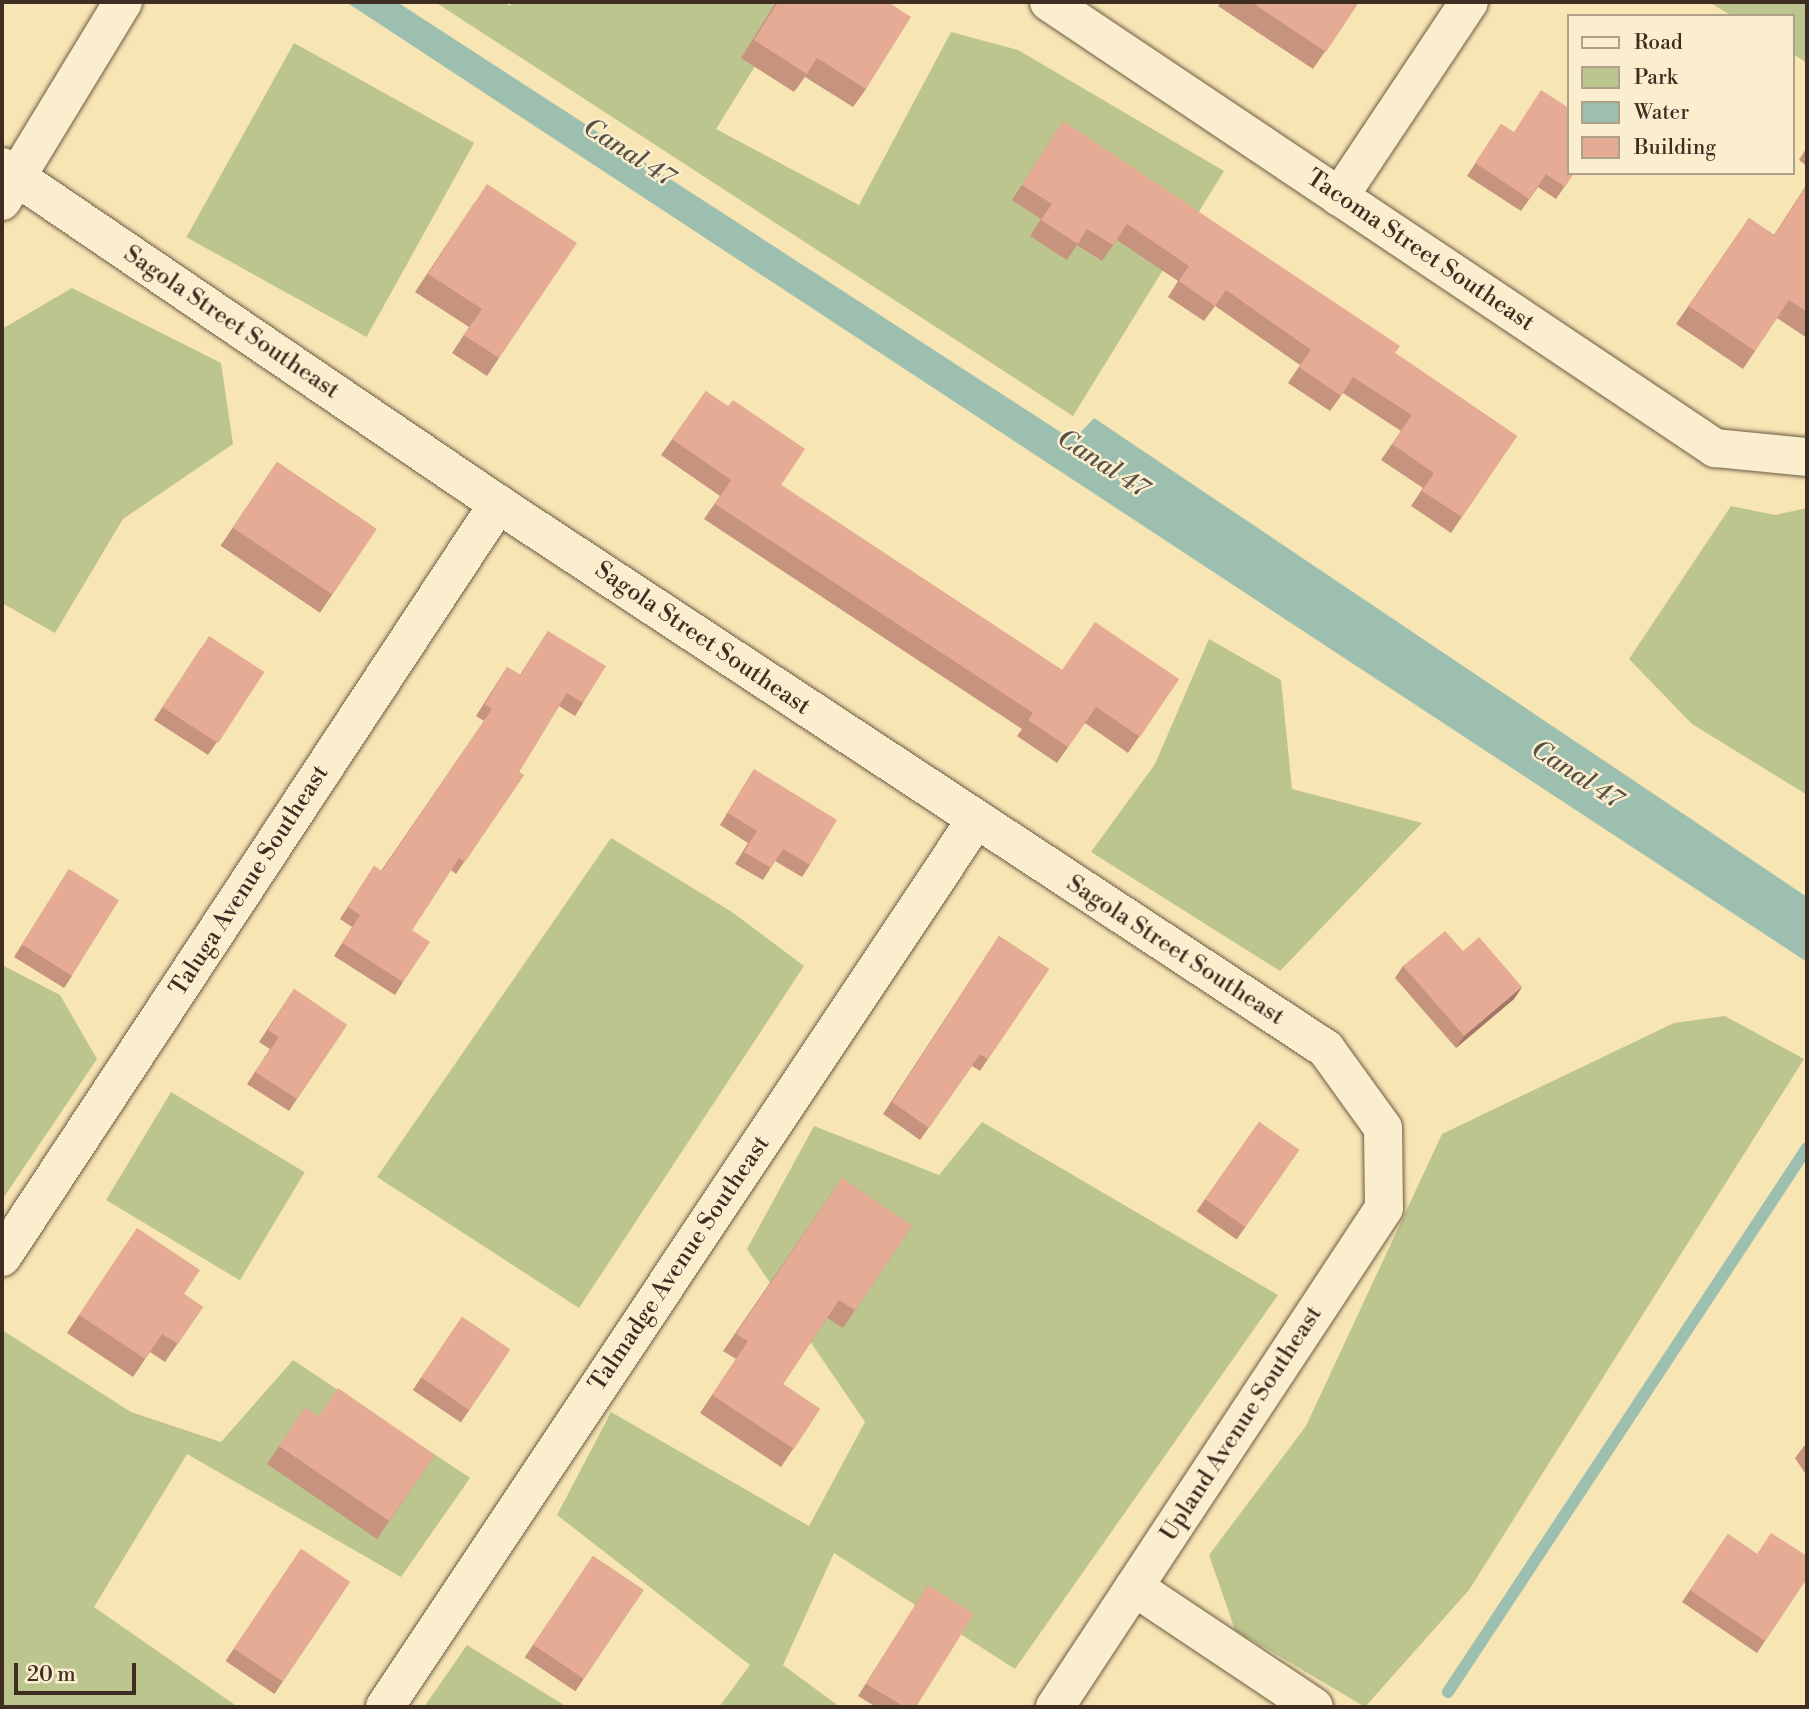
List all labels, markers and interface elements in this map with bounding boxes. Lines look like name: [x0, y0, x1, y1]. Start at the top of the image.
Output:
legend: [1568, 14, 1795, 175]
text: Road: [1634, 30, 1683, 56]
text: Park: [1634, 65, 1678, 91]
text: Water: [1634, 100, 1689, 126]
water label: Canal 47: [577, 112, 679, 194]
text: Building: [1634, 135, 1716, 161]
street label: Tacoma Street Southeast: [1300, 164, 1540, 338]
street label: Sagola Street Southeast: [118, 240, 344, 406]
water label: Canal 47: [1051, 423, 1153, 505]
street label: Sagola Street Southeast: [589, 556, 815, 722]
water label: Canal 47: [1525, 734, 1627, 816]
street label: Taluga Avenue Southeast: [165, 760, 335, 1002]
street label: Sagola Street Southeast: [1061, 870, 1289, 1032]
street label: Talmadge Avenue Southeast: [584, 1131, 776, 1397]
street label: Upland Avenue Southeast: [1155, 1301, 1329, 1547]
scale bar: [18, 1650, 140, 1694]
text: 20 m: [27, 1662, 76, 1688]

